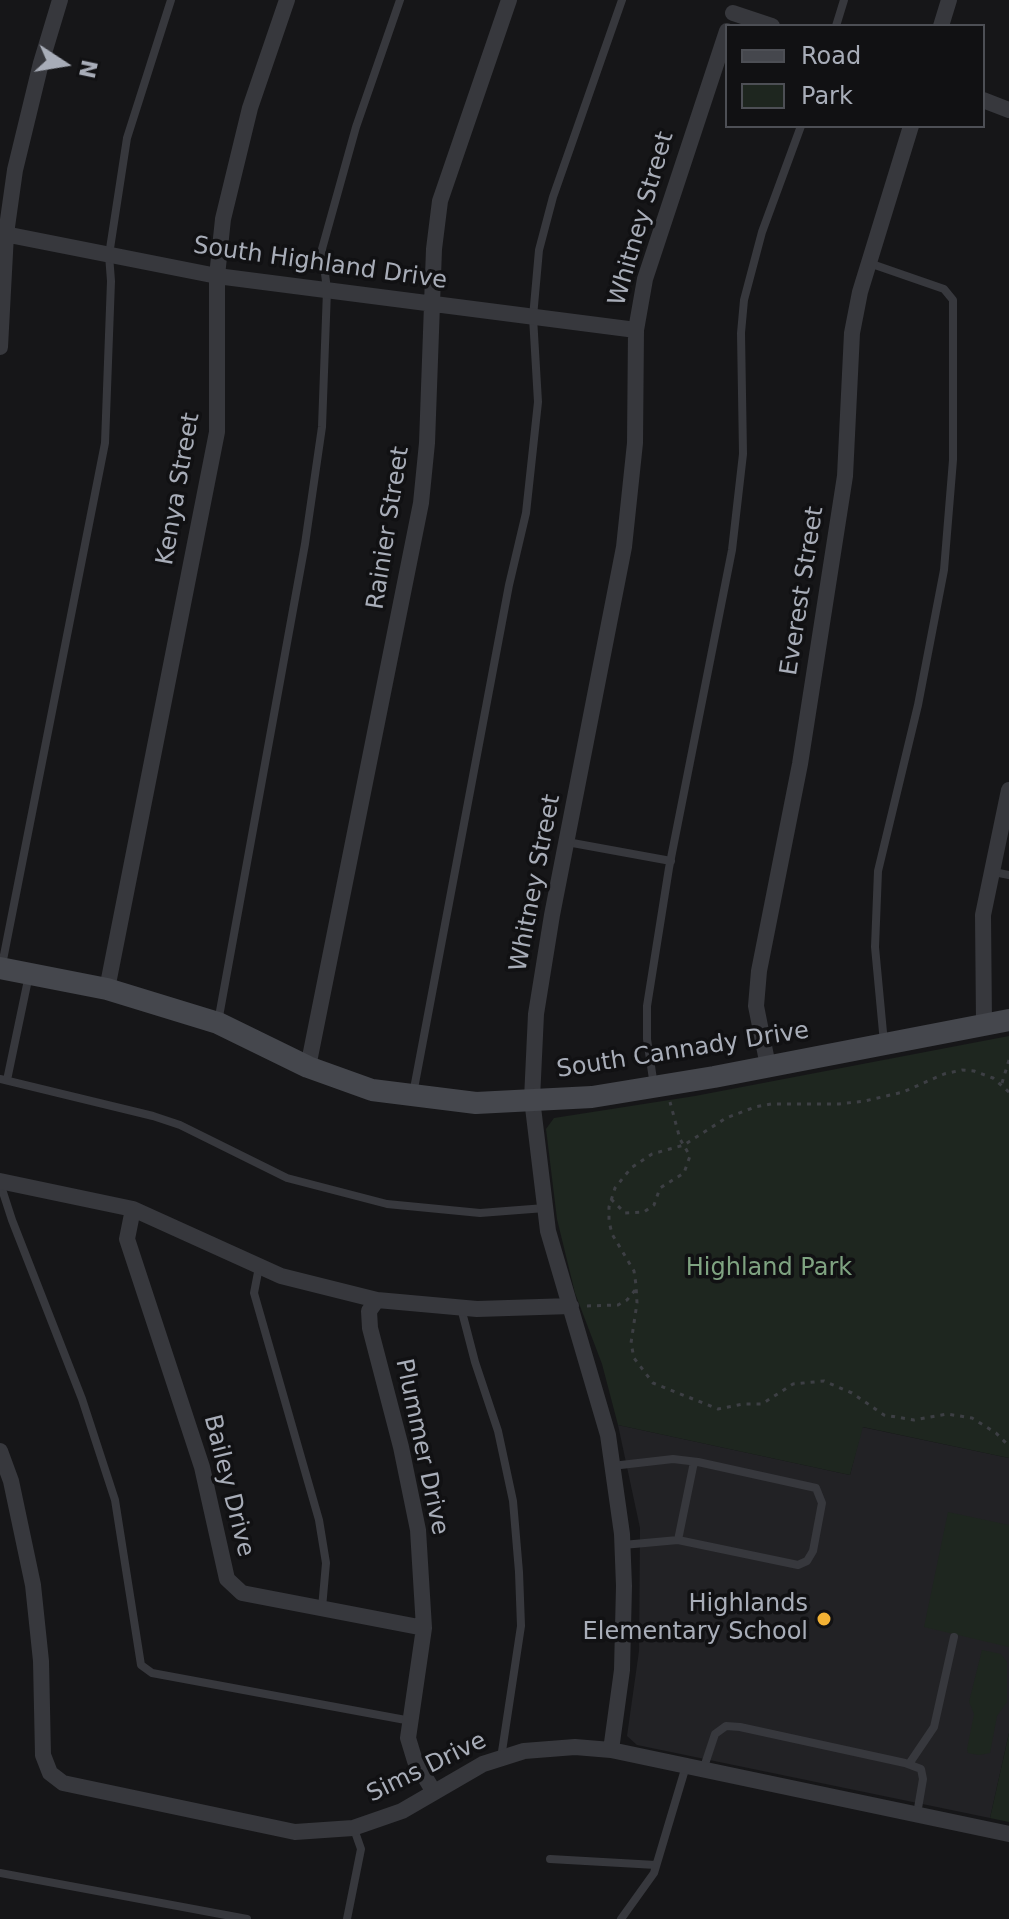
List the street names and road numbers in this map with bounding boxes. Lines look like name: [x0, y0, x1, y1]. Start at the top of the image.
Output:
street label: Whitney Street: [603, 129, 681, 309]
street label: South Highland Drive: [191, 232, 449, 296]
street label: Kenya Street: [151, 411, 207, 567]
street label: Rainier Street: [362, 444, 416, 612]
street label: Everest Street: [775, 504, 831, 678]
street label: Whitney Street: [505, 792, 567, 974]
street label: South Cannady Drive: [555, 1017, 811, 1085]
street label: Plummer Drive: [388, 1356, 454, 1538]
street label: Bailey Drive: [196, 1412, 260, 1560]
street label: Sims Drive: [363, 1727, 491, 1809]

